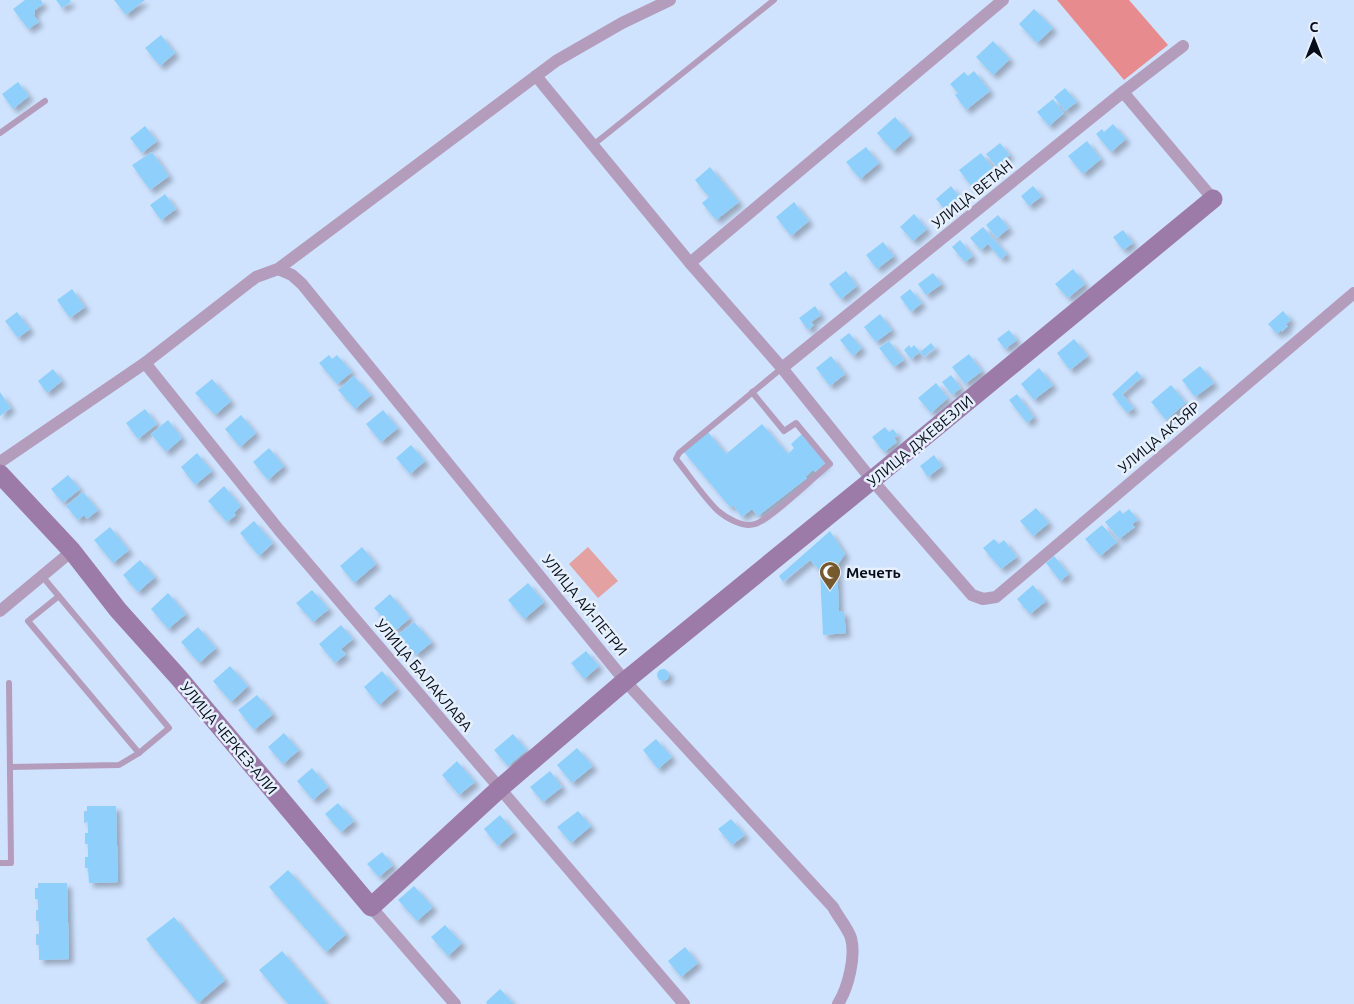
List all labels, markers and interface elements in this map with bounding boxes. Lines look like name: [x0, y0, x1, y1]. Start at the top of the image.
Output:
north arrow: [1289, 15, 1339, 65]
text: С: [1310, 19, 1319, 35]
street label: УЛИЦА ВЕТАН: [928, 156, 1016, 232]
street label: УЛИЦА ДЖЕВЕЗЛИ: [864, 392, 976, 490]
street label: УЛИЦА АКЪЯР: [1115, 398, 1203, 476]
street label: УЛИЦА АЙ-ПЕТРИ: [539, 551, 631, 659]
mosque icon: Мечеть: [818, 560, 842, 591]
place label: Мечеть: [846, 564, 901, 581]
street label: УЛИЦА БАЛАКЛАВА: [372, 615, 476, 735]
street label: УЛИЦА ЧЕРКЕЗ-АЛИ: [177, 679, 281, 797]

